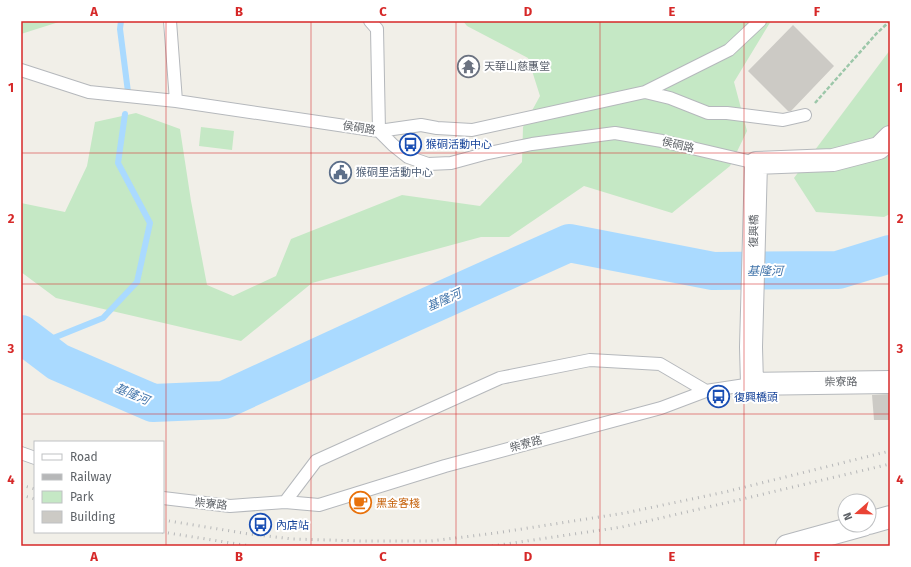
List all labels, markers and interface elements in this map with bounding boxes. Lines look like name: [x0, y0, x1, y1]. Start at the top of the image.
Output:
text: A: [89, 4, 98, 19]
text: B: [235, 4, 243, 19]
text: C: [379, 4, 387, 19]
text: D: [524, 4, 533, 19]
text: E: [669, 4, 676, 19]
text: F: [814, 4, 821, 19]
temple icon: 天華山慈惠堂: [456, 53, 482, 79]
place label: 天華山慈惠堂: [484, 60, 550, 73]
text: 1: [8, 80, 14, 95]
text: 1: [897, 80, 903, 95]
street label: 侯硐路: [342, 119, 376, 137]
bus stop icon: 猴硐活動中心: [398, 131, 424, 157]
street label: 侯硐路: [660, 135, 696, 155]
place label: 猴硐活動中心: [426, 138, 492, 151]
public building icon: 猴硐里活動中心: [328, 159, 354, 185]
place label: 猴硐里活動中心: [356, 166, 433, 179]
text: 2: [8, 211, 15, 226]
text: 2: [897, 211, 904, 226]
street label: 復興橋: [747, 214, 761, 248]
water label: 基隆河: [747, 264, 785, 278]
water label: 基隆河: [425, 285, 465, 314]
text: 3: [7, 341, 15, 356]
text: 3: [896, 341, 904, 356]
street label: 柴寮路: [824, 375, 858, 389]
water label: 基隆河: [113, 381, 153, 408]
bus stop icon: 復興橋頭: [706, 384, 732, 410]
place label: 復興橋頭: [734, 391, 778, 404]
street label: 柴寮路: [508, 433, 544, 455]
legend: [34, 441, 164, 533]
text: Road: [70, 450, 98, 464]
text: Railway: [70, 470, 111, 484]
text: 4: [7, 472, 15, 487]
text: 4: [896, 472, 904, 487]
text: Park: [70, 490, 94, 504]
cafe icon: 黑金客棧: [347, 490, 373, 516]
north arrow: [837, 493, 877, 533]
street label: 柴寮路: [194, 496, 228, 512]
place label: 黑金客棧: [376, 497, 420, 510]
text: Building: [70, 510, 116, 524]
text: N: [841, 511, 855, 522]
bus stop icon: 內店站: [247, 512, 273, 538]
place label: 內店站: [276, 519, 309, 532]
text: A: [89, 549, 98, 564]
text: B: [235, 549, 243, 564]
text: C: [379, 549, 387, 564]
text: D: [524, 549, 533, 564]
text: E: [669, 549, 676, 564]
text: F: [814, 549, 821, 564]

